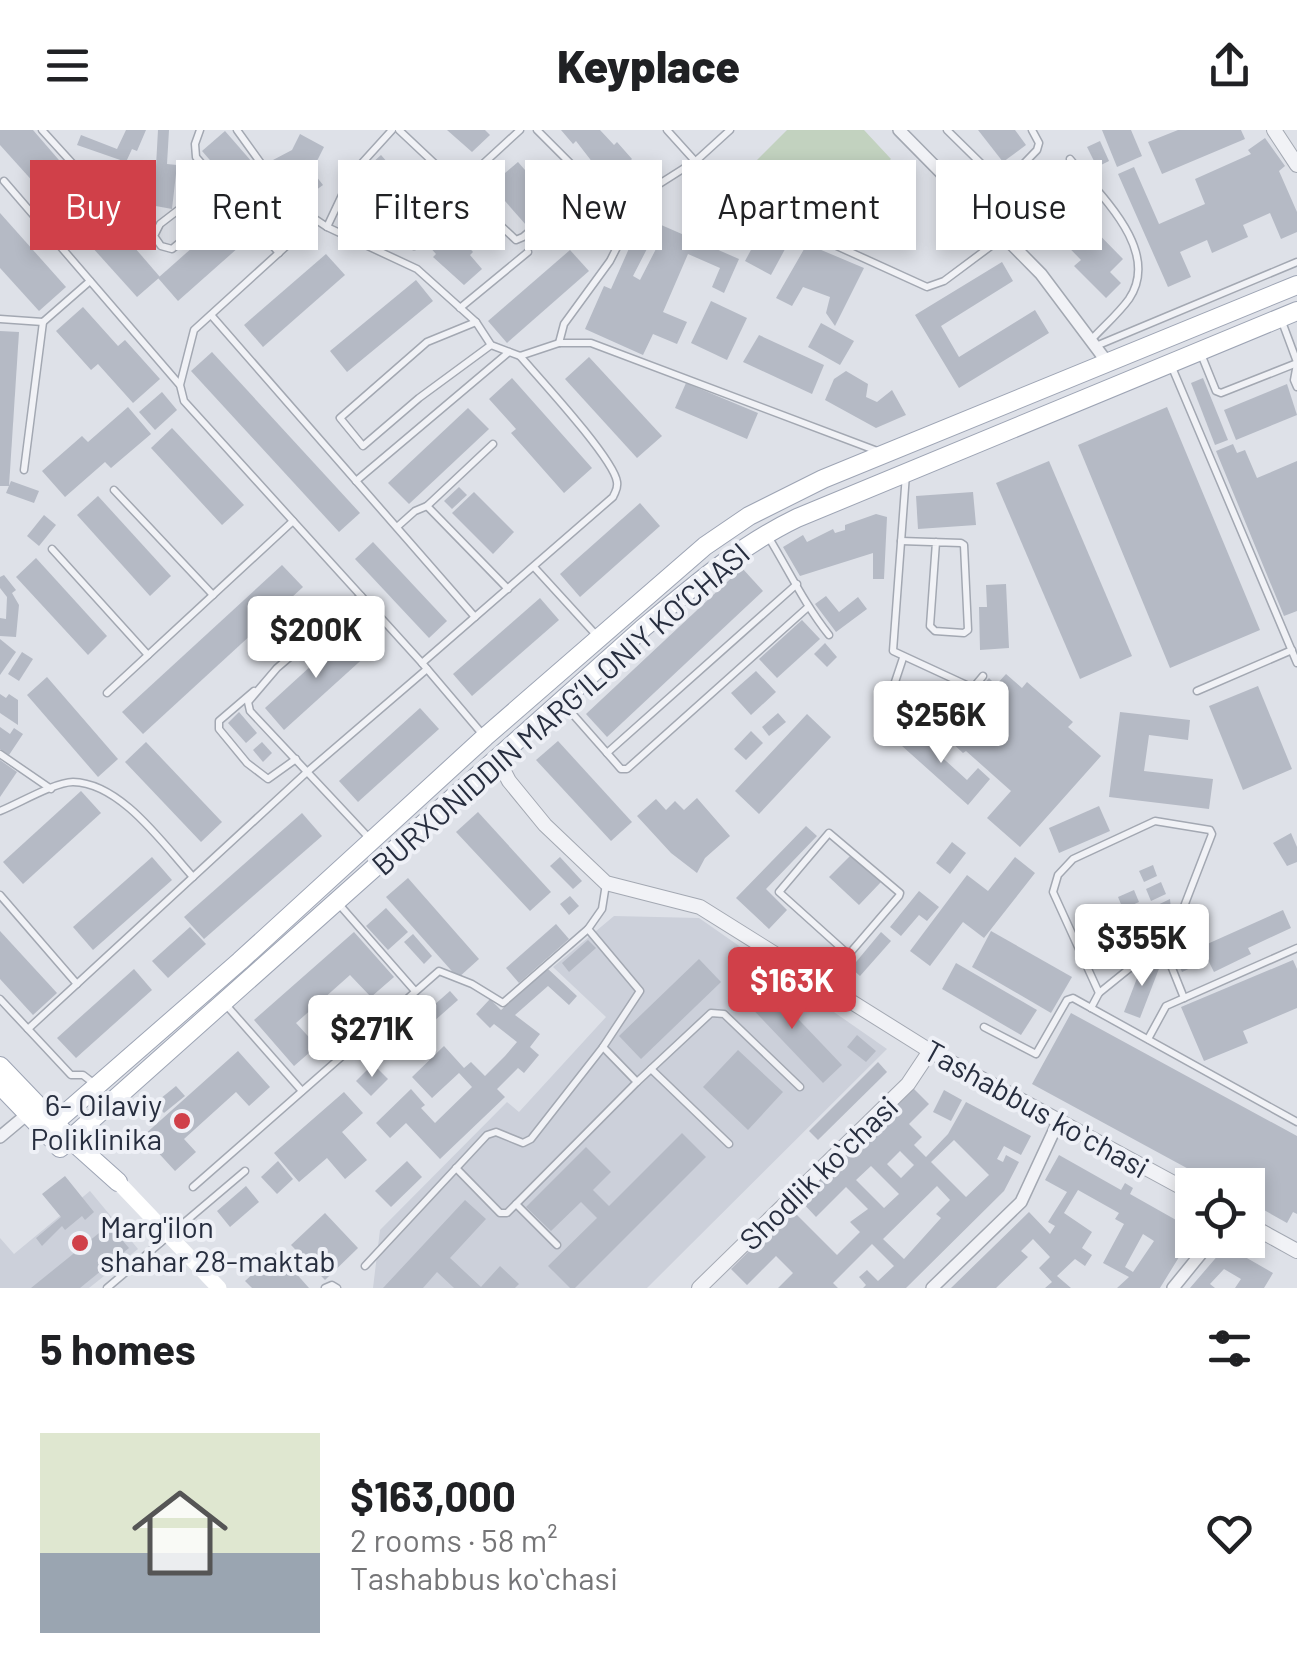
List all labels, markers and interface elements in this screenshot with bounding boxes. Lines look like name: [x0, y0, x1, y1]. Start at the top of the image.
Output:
icon: menu: [40, 38, 95, 93]
text: Keyplace: [557, 38, 740, 92]
icon: share: [1202, 38, 1257, 93]
chip: Buy: [30, 160, 156, 250]
chip: Rent: [176, 160, 318, 250]
chip: Filters: [338, 160, 505, 250]
chip: New: [525, 160, 662, 250]
chip: Apartment: [682, 160, 916, 250]
chip: House: [936, 160, 1102, 250]
street label: BURXONIDDIN MARG’ILONIY KO’CHASI: [364, 534, 756, 882]
pin: $200K: [246, 596, 386, 681]
text: $200K: [270, 609, 362, 647]
pin: $256K: [871, 681, 1011, 766]
text: $256K: [896, 694, 986, 732]
pin: $355K: [1072, 904, 1212, 989]
text: $355K: [1097, 917, 1187, 955]
pin: $163K: [722, 947, 862, 1032]
text: $163K: [750, 960, 834, 998]
pin: $271K: [302, 995, 442, 1080]
text: $271K: [330, 1008, 414, 1046]
street label: Tashabbus koʻchasi: [918, 1031, 1156, 1185]
place label: 6- Oilaviy Poliklinika: [30, 1086, 162, 1156]
street label: Shodlik koʻchasi: [731, 1088, 905, 1256]
marker: 6- Oilaviy Poliklinika: [171, 1110, 193, 1132]
map controls: [1175, 1168, 1265, 1258]
button: locate: [1175, 1168, 1265, 1258]
place label: Marg'ilon shahar 28-maktab: [100, 1208, 336, 1278]
marker: Marg'ilon shahar 28-maktab: [69, 1232, 91, 1254]
icon: filters: [1202, 1321, 1257, 1376]
text: 5 homes: [40, 1323, 196, 1373]
text: $163,000: [350, 1470, 516, 1520]
icon: home: [120, 1473, 240, 1593]
icon: heart: [1202, 1506, 1257, 1561]
text: 2 rooms · 58 m²: [350, 1520, 558, 1558]
text: Tashabbus koʻchasi: [350, 1558, 618, 1596]

